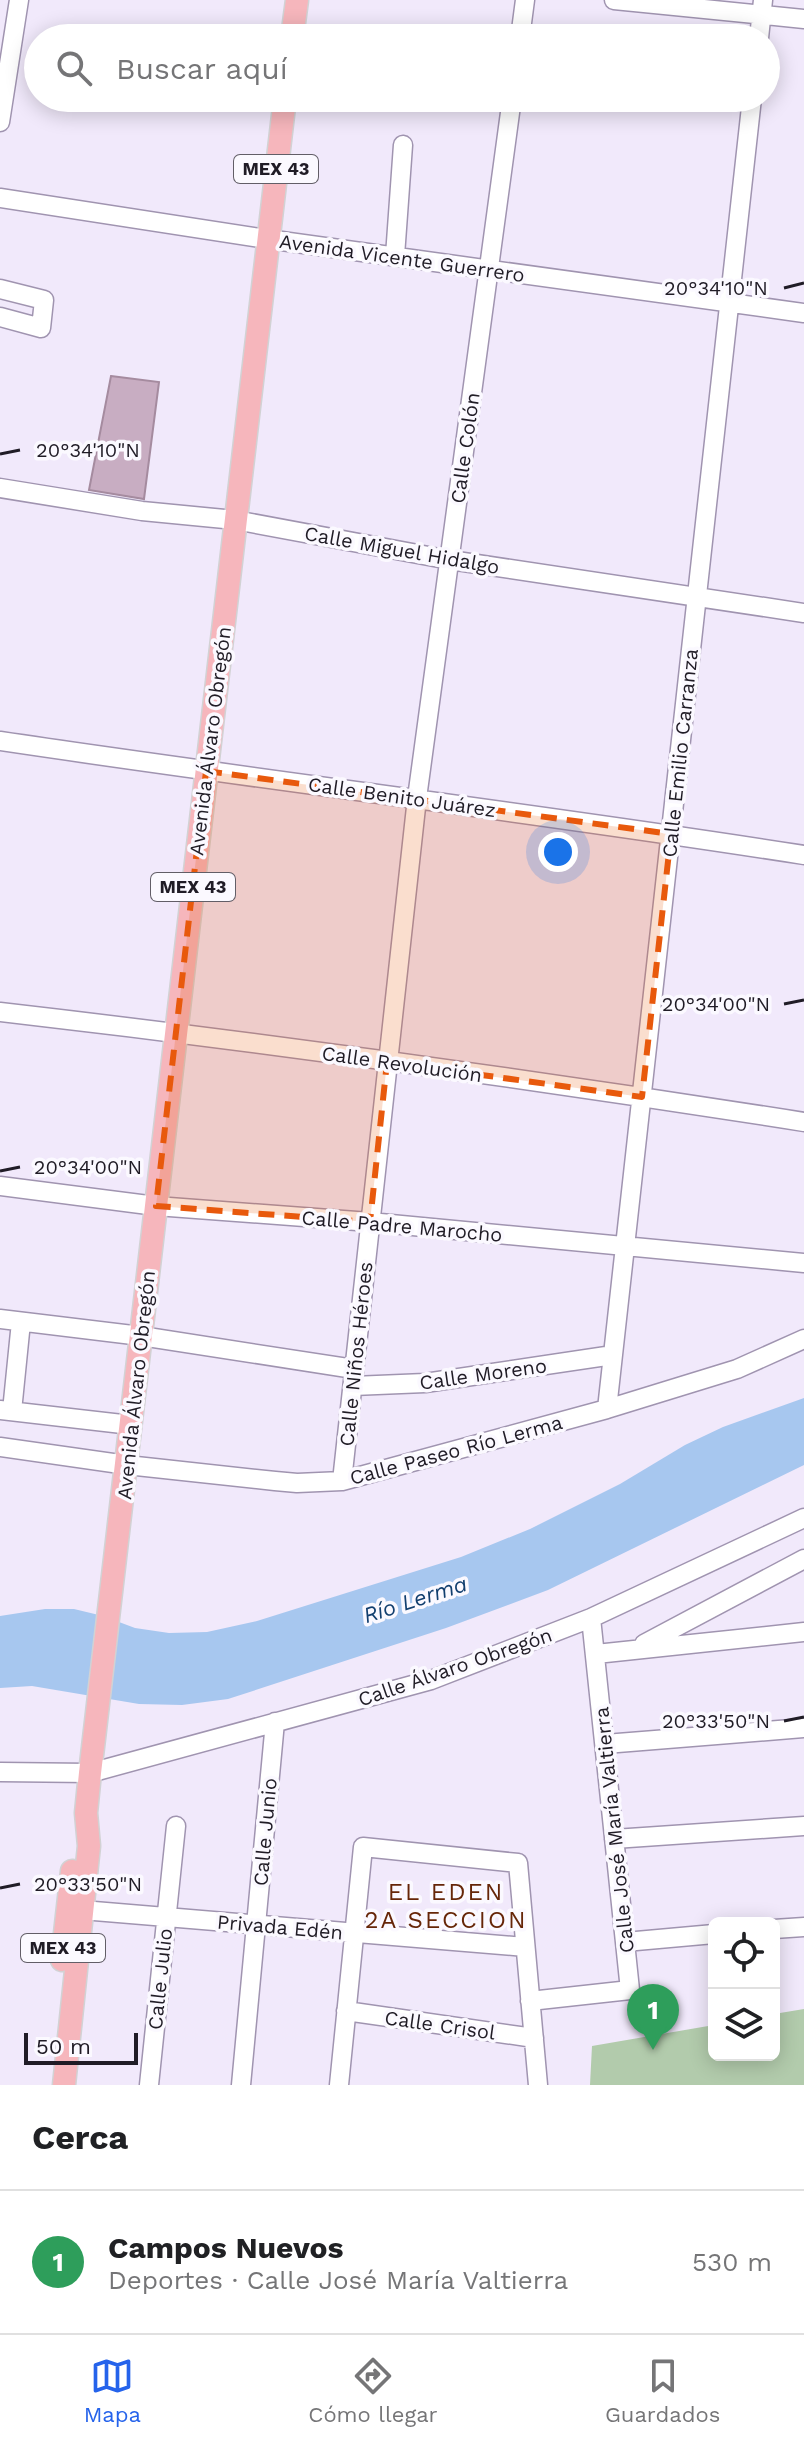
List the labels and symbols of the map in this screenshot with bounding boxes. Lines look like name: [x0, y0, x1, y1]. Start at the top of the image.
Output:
road number: MEX 43: [234, 155, 318, 183]
street label: Avenida Vicente Guerrero: [278, 229, 526, 287]
text: 20°34'10"N: [664, 276, 768, 300]
street label: Calle Colón: [445, 391, 485, 505]
text: 20°34'10"N: [36, 438, 140, 462]
street label: Calle Miguel Hidalgo: [303, 521, 501, 579]
street label: Avenida Álvaro Obregón: [184, 625, 236, 857]
street label: Calle Emilio Carranza: [657, 647, 703, 859]
street label: Calle Benito Juárez: [306, 772, 498, 822]
your location: [538, 832, 578, 872]
road number: MEX 43: [151, 873, 235, 901]
text: 20°34'00"N: [662, 992, 770, 1016]
street label: Calle Revolución: [320, 1041, 484, 1087]
text: 20°34'00"N: [34, 1155, 142, 1179]
street label: Calle Padre Marocho: [301, 1205, 503, 1247]
street label: Calle Niños Héroes: [334, 1261, 378, 1447]
street label: Avenida Álvaro Obregón: [112, 1269, 160, 1501]
street label: Calle Moreno: [418, 1353, 548, 1395]
street label: Calle Paseo Río Lerma: [347, 1410, 565, 1490]
water label: Río Lerma: [360, 1571, 470, 1628]
street label: Calle Álvaro Obregón: [355, 1622, 555, 1712]
street label: Calle José María Valtierra: [589, 1706, 639, 1954]
text: 20°33'50"N: [662, 1709, 770, 1733]
street label: Calle Junio: [248, 1777, 282, 1887]
text: 20°33'50"N: [34, 1872, 142, 1896]
district label: EL EDEN 2A SECCION: [365, 1878, 528, 1934]
street label: Privada Edén: [216, 1910, 344, 1944]
street label: Calle Julio: [143, 1927, 177, 2031]
road number: MEX 43: [21, 1934, 105, 1962]
pin: 1: [627, 1984, 679, 2050]
street label: Calle Crisol: [383, 2005, 497, 2045]
scale bar: [24, 2029, 138, 2065]

